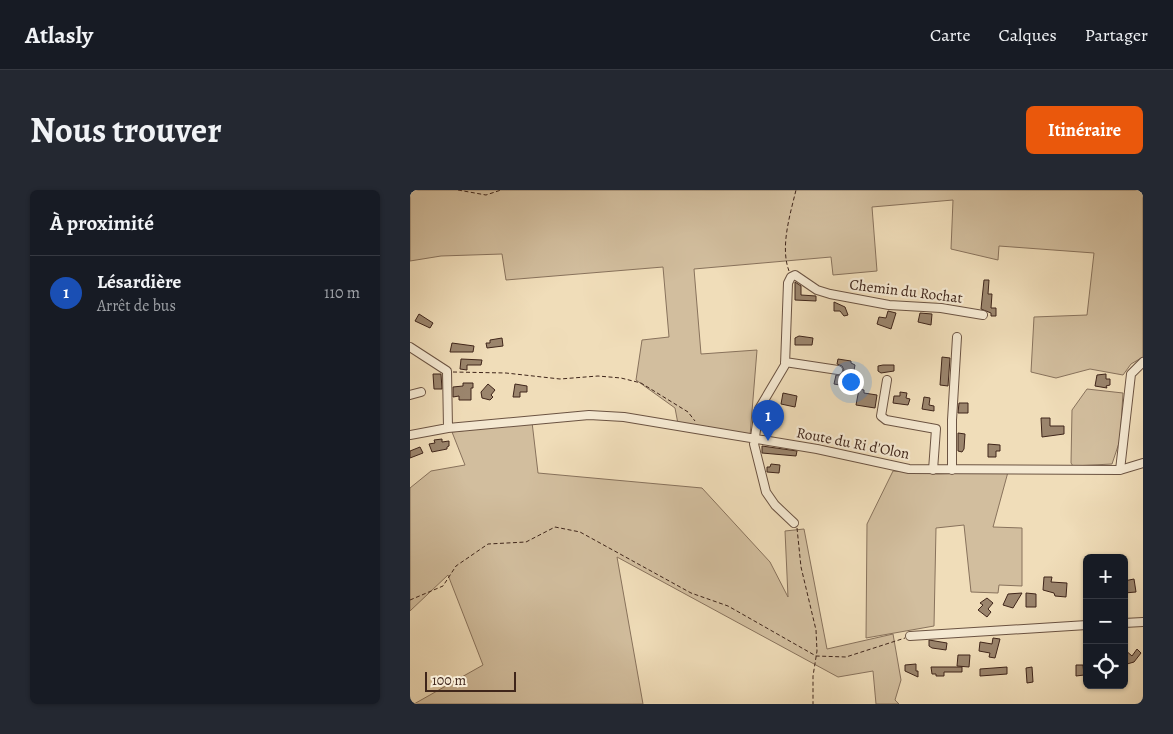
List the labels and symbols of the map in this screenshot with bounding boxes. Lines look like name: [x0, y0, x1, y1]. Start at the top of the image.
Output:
street label: Chemin du Rochat: [848, 274, 964, 308]
your location: [838, 369, 864, 395]
pin: 1: [752, 400, 784, 441]
street label: Route du Ri d'Olon: [795, 422, 911, 464]
scale bar: [425, 669, 516, 692]

